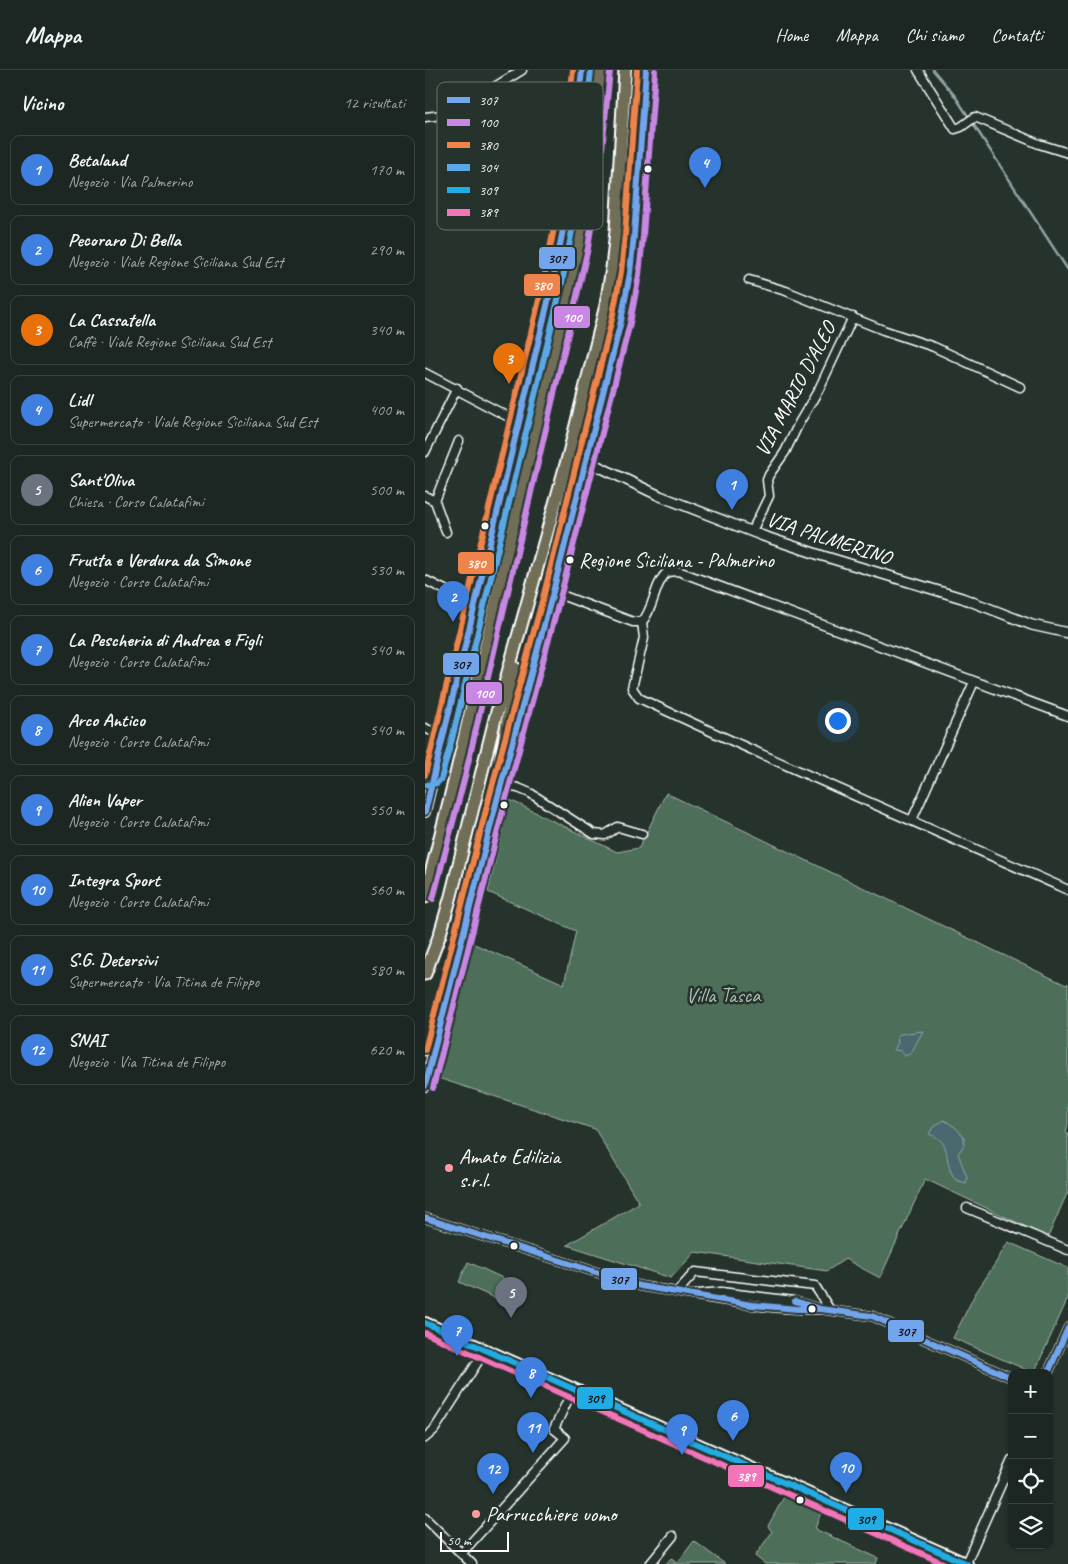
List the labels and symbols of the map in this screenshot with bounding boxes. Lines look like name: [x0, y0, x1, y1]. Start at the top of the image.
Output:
legend: [437, 82, 603, 230]
text: 307: [479, 92, 499, 109]
text: 100: [479, 114, 500, 131]
text: 380: [479, 137, 500, 154]
pin: 4: [689, 147, 721, 188]
text: 304: [479, 159, 500, 176]
unlabelled marker: [643, 164, 653, 174]
text: 309: [479, 182, 500, 199]
text: 389: [479, 204, 500, 221]
line badge: 307: [538, 246, 576, 270]
text: 307: [548, 250, 568, 267]
line badge: 380: [523, 273, 561, 297]
text: 380: [533, 277, 553, 294]
line badge: 100: [553, 305, 591, 329]
text: 100: [563, 309, 583, 326]
street label: VIA MARIO D'ALEO: [749, 315, 842, 461]
pin: 3: [493, 343, 525, 384]
pin: 1: [716, 469, 748, 510]
street label: VIA PALMERINO: [763, 506, 897, 571]
unlabelled marker: [480, 521, 490, 531]
place label: Regione Siciliana - Palmerino: [579, 548, 775, 573]
line badge: 380: [457, 551, 495, 575]
text: 380: [467, 555, 487, 572]
marker: Regione Siciliana - Palmerino: [565, 555, 575, 565]
pin: 2: [437, 581, 469, 622]
line badge: 307: [442, 652, 480, 676]
text: 307: [452, 656, 472, 673]
line badge: 100: [465, 681, 503, 705]
text: 100: [475, 685, 495, 702]
your location: [825, 708, 851, 734]
unlabelled marker: [499, 800, 509, 810]
park label: Villa Tasca: [686, 982, 762, 1008]
place label: Amato Edilizia s.r.l.: [459, 1143, 562, 1193]
marker: Amato Edilizia s.r.l.: [443, 1162, 455, 1174]
unlabelled marker: [509, 1241, 519, 1251]
line badge: 307: [600, 1267, 638, 1291]
text: 307: [610, 1271, 630, 1288]
pin: 5: [495, 1277, 527, 1318]
unlabelled marker: [807, 1304, 817, 1314]
pin: 7: [441, 1315, 473, 1356]
line badge: 307: [887, 1319, 925, 1343]
text: 307: [897, 1323, 917, 1340]
pin: 8: [515, 1357, 547, 1398]
line badge: 309: [576, 1386, 614, 1410]
text: 309: [586, 1390, 606, 1407]
pin: 6: [717, 1400, 749, 1441]
pin: 11: [517, 1412, 549, 1453]
pin: 9: [666, 1414, 698, 1455]
pin: 10: [830, 1452, 862, 1493]
pin: 12: [477, 1453, 509, 1494]
line badge: 389: [727, 1464, 765, 1488]
text: 389: [737, 1468, 757, 1485]
unlabelled marker: [795, 1495, 805, 1505]
place label: Parrucchiere uomo: [486, 1501, 619, 1527]
line badge: 309: [847, 1507, 885, 1531]
marker: Parrucchiere uomo: [470, 1508, 482, 1520]
text: 309: [857, 1511, 877, 1528]
scale bar: [440, 1529, 509, 1552]

